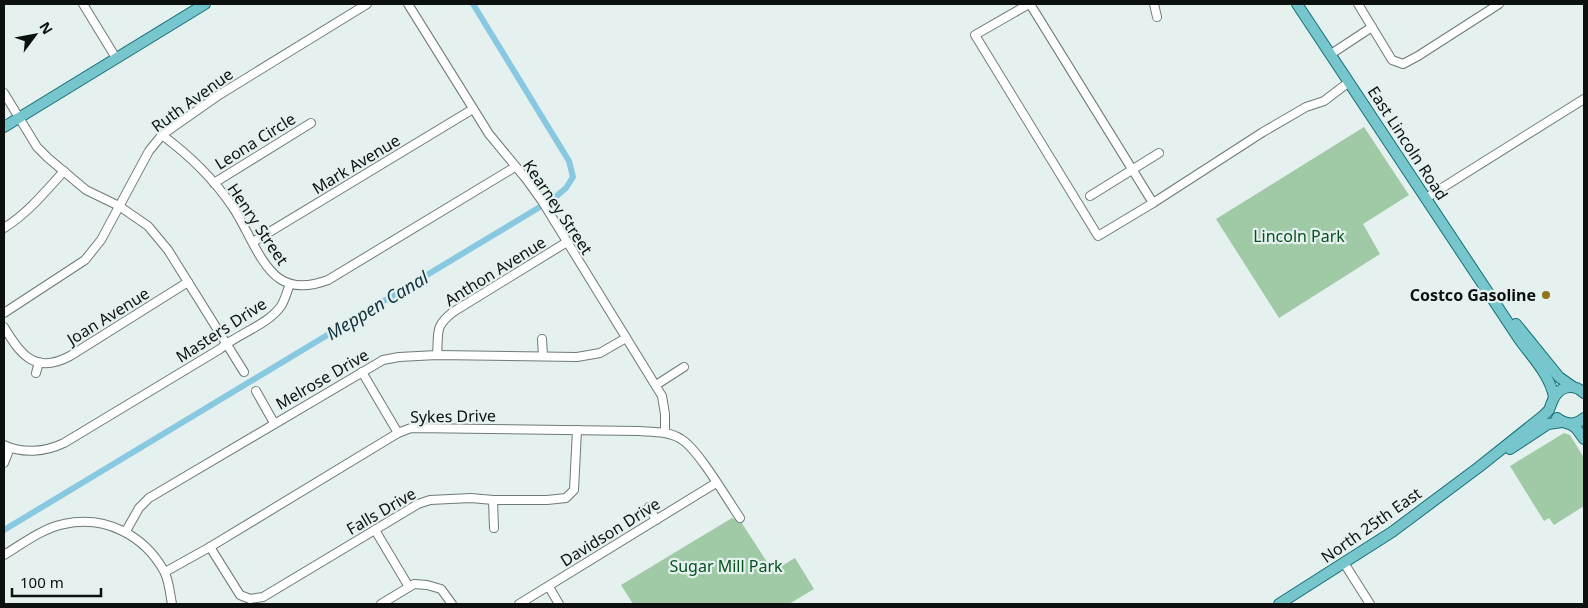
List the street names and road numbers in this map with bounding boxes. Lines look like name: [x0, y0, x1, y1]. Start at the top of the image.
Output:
street label: Ruth Avenue: [147, 63, 237, 137]
street label: East Lincoln Road: [1363, 82, 1453, 204]
street label: Leona Circle: [210, 107, 300, 175]
street label: Mark Avenue: [308, 129, 404, 199]
street label: Kearney Street: [518, 155, 598, 259]
street label: Henry Street: [222, 179, 294, 269]
street label: Anthon Avenue: [440, 231, 550, 311]
street label: Joan Avenue: [61, 282, 153, 351]
street label: Masters Drive: [171, 292, 271, 368]
street label: Melrose Drive: [271, 343, 373, 415]
street label: Sykes Drive: [410, 404, 496, 428]
street label: Falls Drive: [342, 482, 420, 540]
street label: North 25th East: [1316, 482, 1426, 568]
street label: Davidson Drive: [556, 493, 664, 571]

